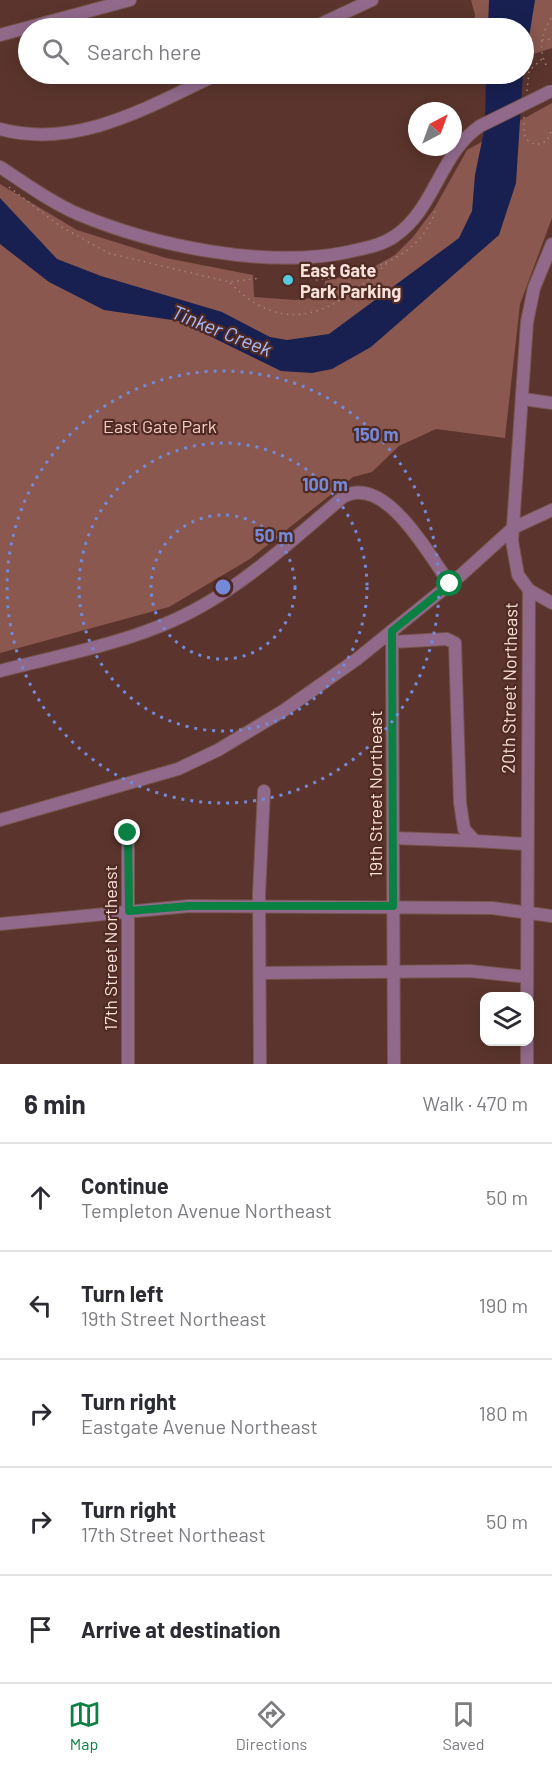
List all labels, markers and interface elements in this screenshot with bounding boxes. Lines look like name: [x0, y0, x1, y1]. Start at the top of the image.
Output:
search box: [18, 18, 534, 84]
icon: search: [39, 35, 72, 68]
text: Search here: [87, 38, 201, 64]
north arrow: [408, 102, 462, 156]
place label: East Gate Park Parking: [300, 259, 401, 302]
marker: East Gate Park Parking: [281, 273, 295, 287]
water label: Tinker Creek: [168, 299, 276, 361]
park label: East Gate Park: [103, 415, 217, 437]
text: 150 m: [354, 423, 398, 445]
text: 100 m: [302, 473, 348, 495]
text: 50 m: [255, 524, 293, 546]
route start: [436, 570, 462, 596]
centre of rings: [213, 577, 233, 597]
street label: 20th Street Northeast: [497, 602, 521, 774]
street label: 19th Street Northeast: [364, 710, 386, 878]
route end: [114, 819, 140, 845]
street label: 17th Street Northeast: [99, 865, 121, 1031]
map controls: [480, 992, 534, 1046]
button: layers: [480, 992, 534, 1046]
text: 6 min: [24, 1088, 86, 1119]
text: Walk · 470 m: [423, 1091, 528, 1115]
text: Continue: [81, 1172, 169, 1198]
icon: ahead: [24, 1181, 57, 1214]
text: 50 m: [486, 1185, 528, 1209]
text: Templeton Avenue Northeast: [81, 1198, 332, 1222]
text: Turn left: [81, 1280, 164, 1306]
icon: left: [24, 1289, 57, 1322]
text: 190 m: [479, 1293, 528, 1317]
text: 19th Street Northeast: [81, 1306, 267, 1330]
text: Turn right: [81, 1388, 176, 1414]
icon: right: [24, 1397, 57, 1430]
text: 180 m: [479, 1401, 528, 1425]
text: Eastgate Avenue Northeast: [81, 1414, 318, 1438]
text: Turn right: [81, 1496, 176, 1522]
icon: right: [24, 1505, 57, 1538]
text: 50 m: [486, 1509, 528, 1533]
text: 17th Street Northeast: [81, 1522, 266, 1546]
icon: arrive: [24, 1613, 57, 1646]
text: Arrive at destination: [81, 1616, 280, 1642]
tab: Map: [68, 1698, 101, 1753]
tab: Directions: [236, 1698, 307, 1753]
tab: Saved: [442, 1698, 484, 1753]

